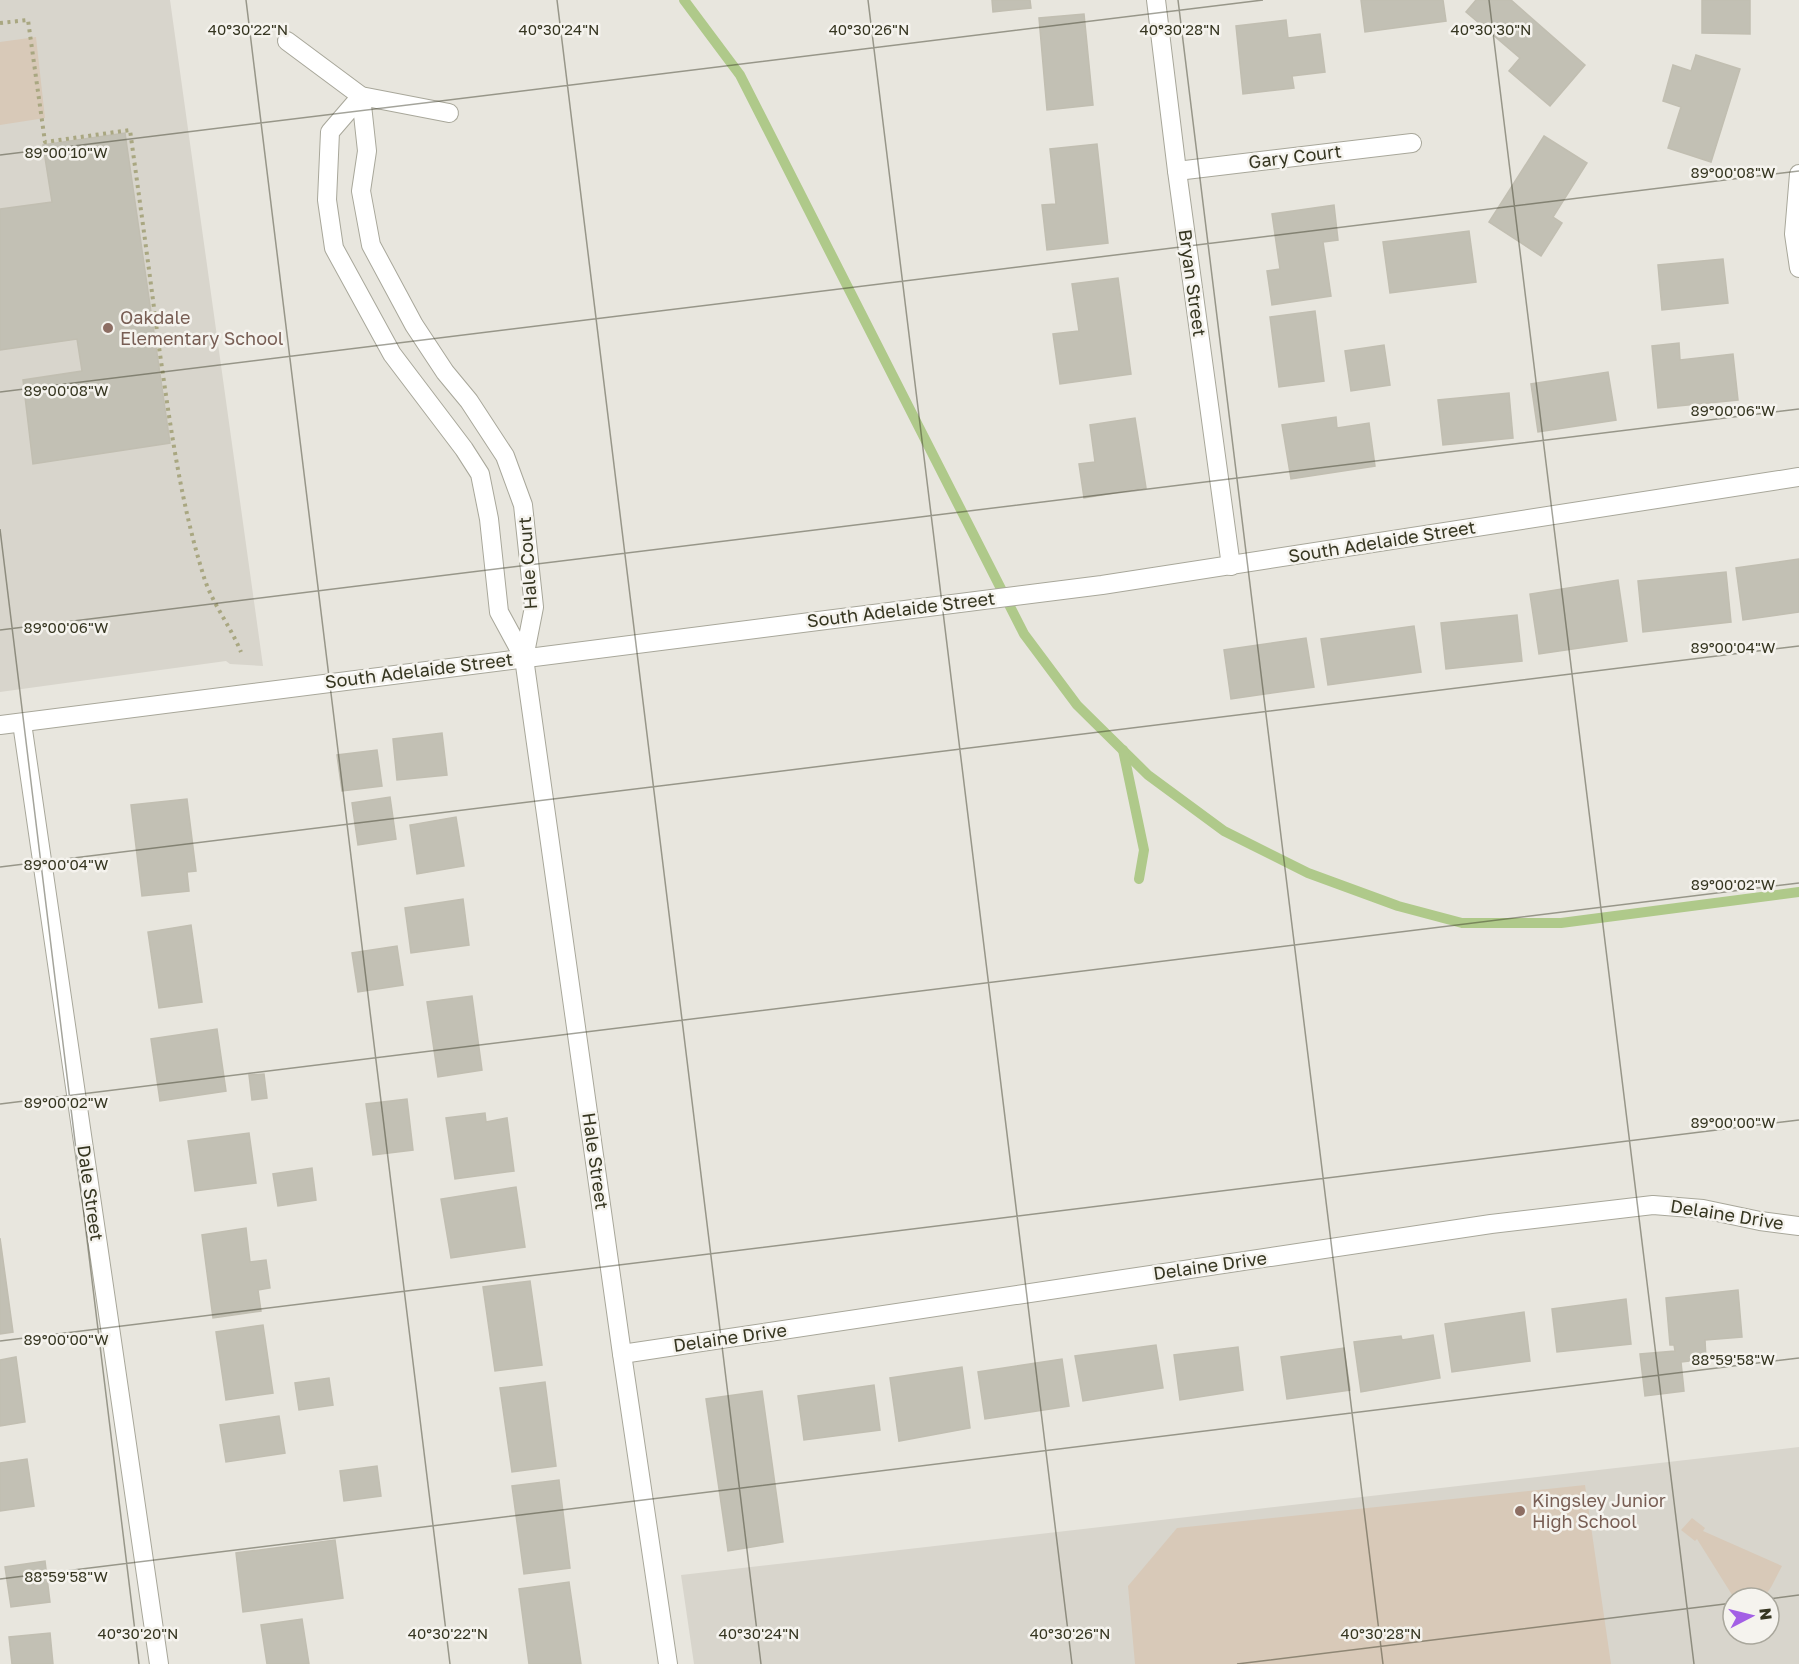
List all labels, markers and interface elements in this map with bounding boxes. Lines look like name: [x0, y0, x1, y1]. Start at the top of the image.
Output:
text: 40°30'22"N: [208, 20, 288, 38]
text: 40°30'24"N: [519, 20, 599, 38]
text: 40°30'26"N: [829, 20, 909, 38]
text: 40°30'28"N: [1140, 20, 1220, 38]
text: 40°30'30"N: [1450, 20, 1532, 38]
street label: Gary Court: [1247, 139, 1343, 173]
text: 89°00'10"W: [24, 143, 108, 161]
text: 89°00'08"W: [1691, 163, 1775, 181]
street label: Bryan Street: [1175, 228, 1211, 338]
place label: Oakdale Elementary School: [120, 306, 284, 349]
marker: Oakdale Elementary School: [101, 321, 115, 335]
text: 89°00'08"W: [24, 381, 108, 399]
text: 89°00'06"W: [1691, 401, 1775, 419]
street label: South Adelaide Street: [1287, 515, 1477, 567]
street label: Hale Court: [513, 516, 541, 610]
street label: South Adelaide Street: [806, 587, 996, 631]
text: 89°00'06"W: [24, 618, 108, 636]
text: 89°00'04"W: [1691, 638, 1775, 656]
street label: South Adelaide Street: [324, 648, 514, 692]
text: 89°00'04"W: [24, 855, 108, 873]
text: 89°00'02"W: [1691, 875, 1775, 893]
text: 89°00'02"W: [24, 1093, 108, 1111]
street label: Hale Street: [578, 1111, 614, 1211]
text: 89°00'00"W: [1690, 1113, 1776, 1131]
street label: Dale Street: [73, 1144, 109, 1242]
street label: Delaine Drive: [1669, 1194, 1785, 1234]
street label: Delaine Drive: [1152, 1246, 1268, 1284]
street label: Delaine Drive: [672, 1318, 788, 1356]
text: 89°00'00"W: [23, 1330, 109, 1348]
text: 88°59'58"W: [1691, 1350, 1775, 1368]
place label: Kingsley Junior High School: [1532, 1489, 1666, 1532]
marker: Kingsley Junior High School: [1513, 1504, 1527, 1518]
text: 88°59'58"W: [24, 1567, 108, 1585]
north arrow: [1721, 1586, 1781, 1646]
text: N: [1755, 1607, 1777, 1621]
text: 40°30'20"N: [98, 1624, 178, 1642]
text: 40°30'22"N: [408, 1624, 488, 1642]
text: 40°30'24"N: [719, 1624, 799, 1642]
text: 40°30'26"N: [1030, 1624, 1110, 1642]
text: 40°30'28"N: [1341, 1624, 1421, 1642]

